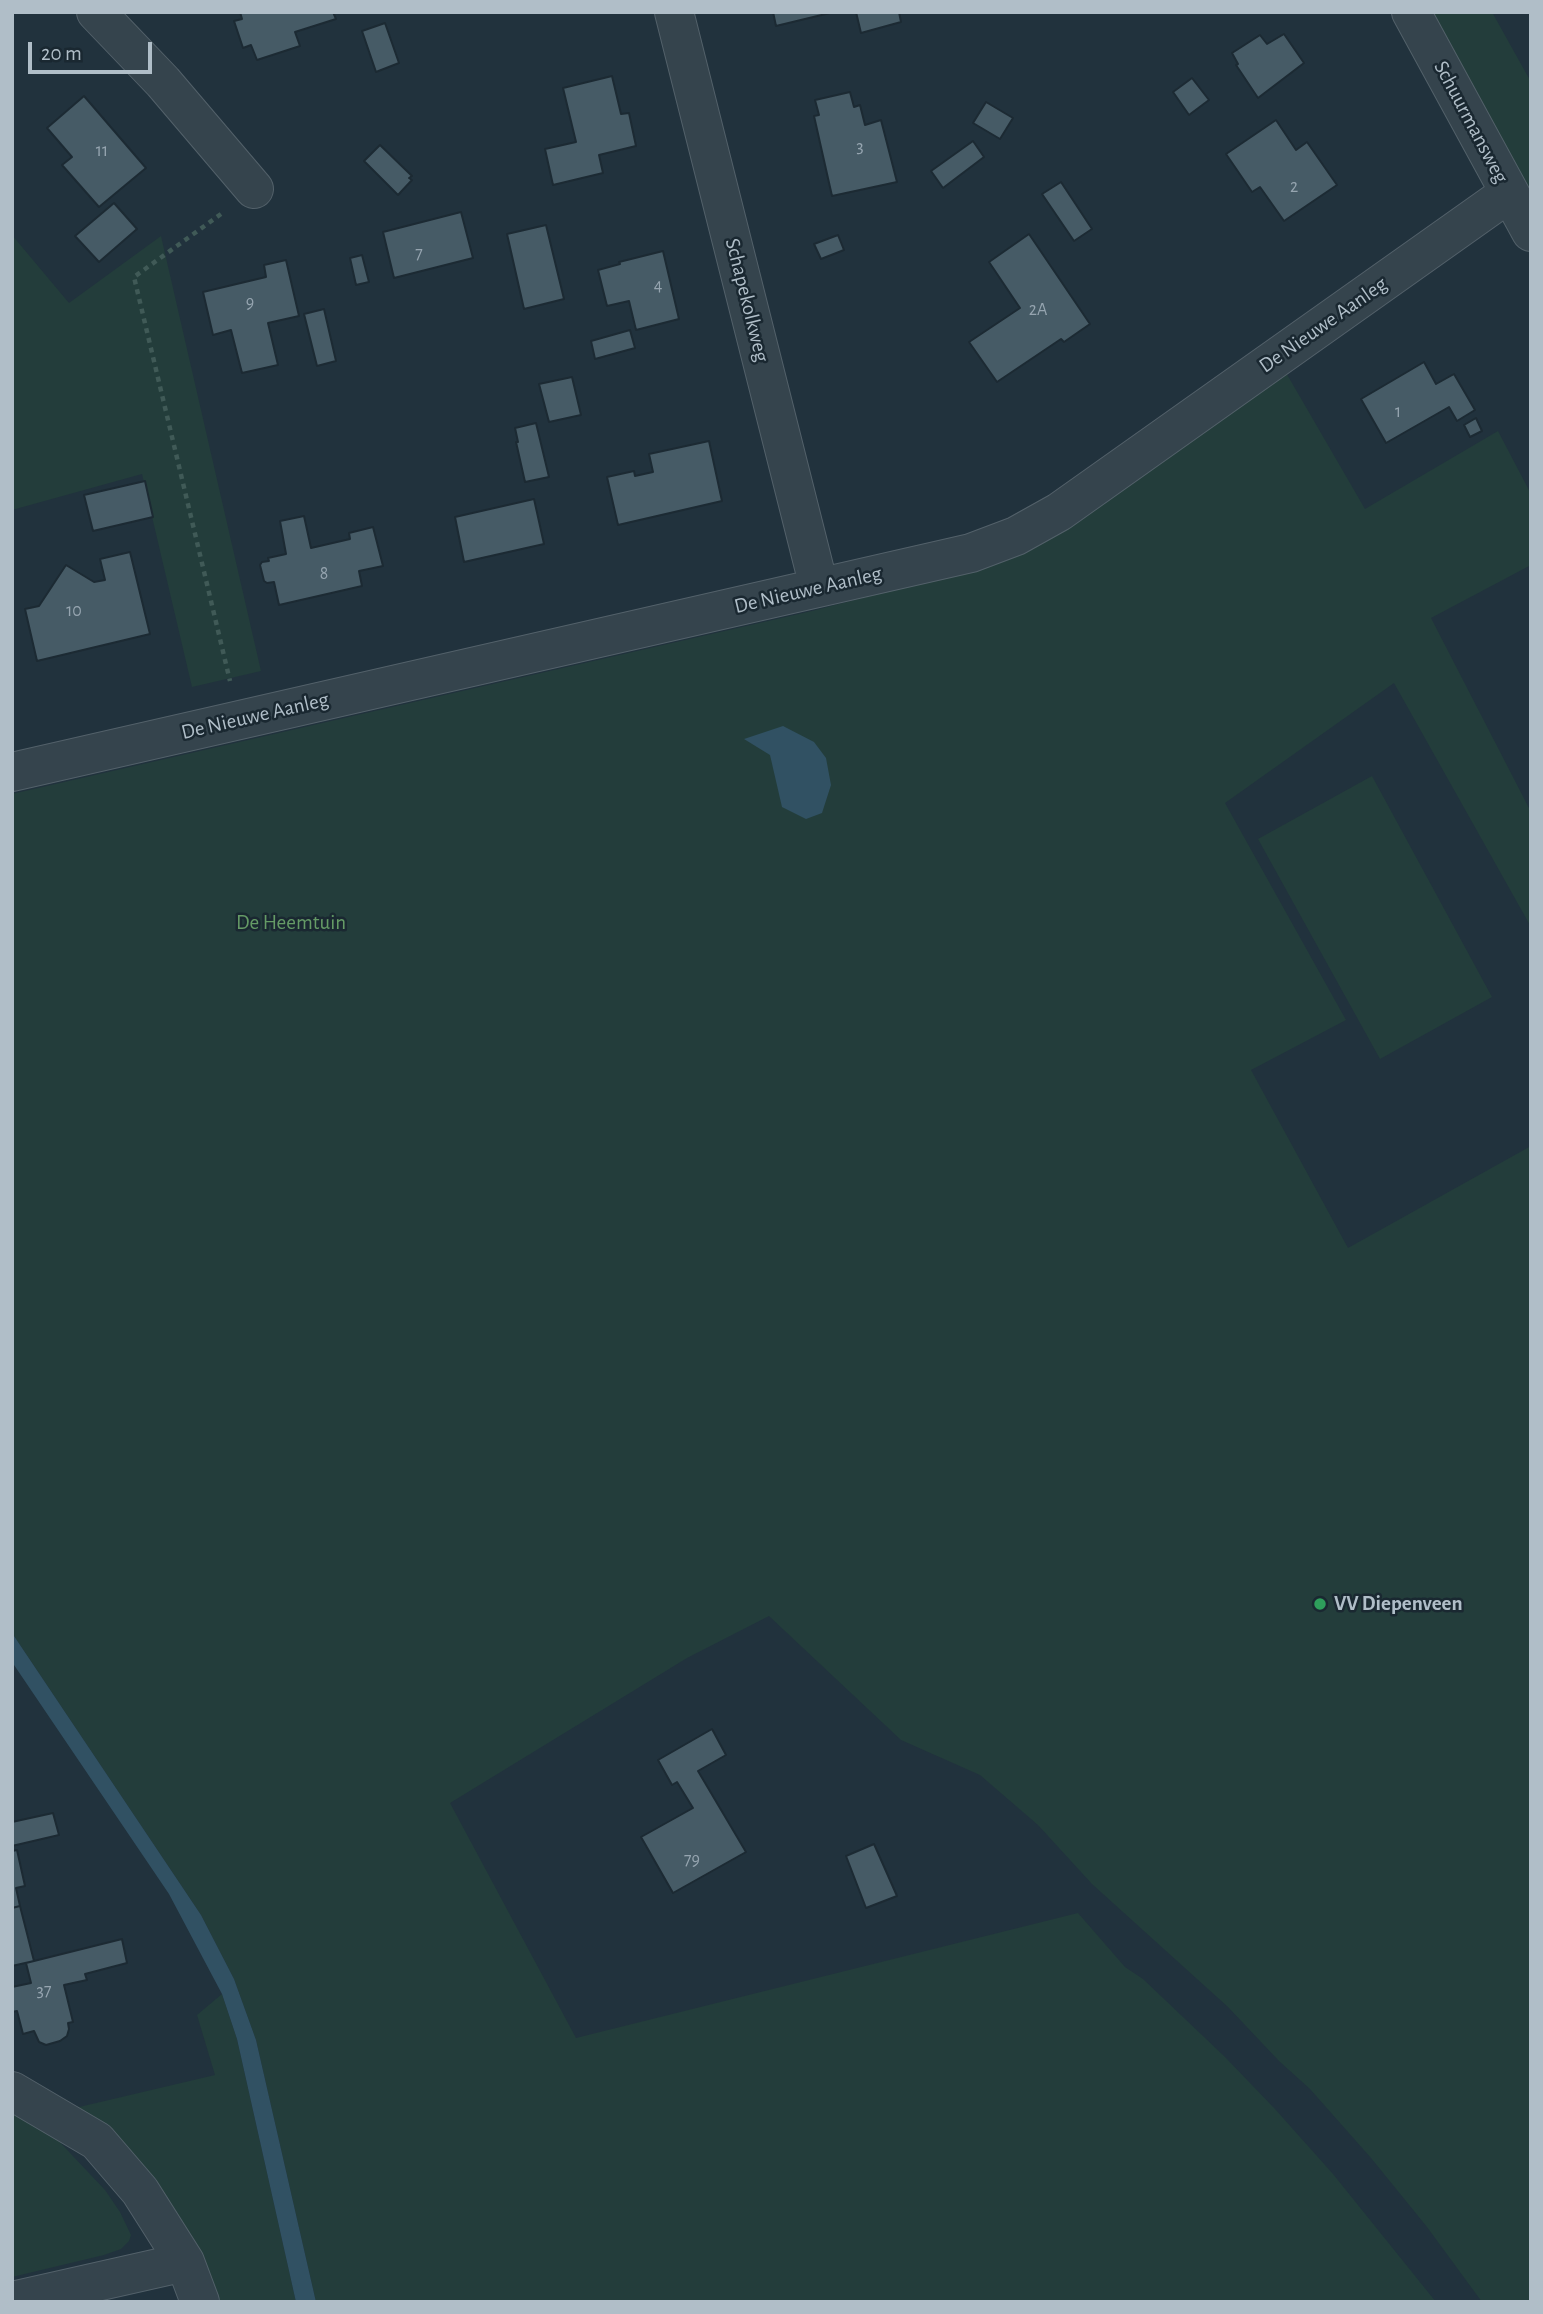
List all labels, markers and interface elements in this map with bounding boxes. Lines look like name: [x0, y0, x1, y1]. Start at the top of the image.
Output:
scale bar: [32, 28, 156, 72]
text: 20 m: [41, 43, 82, 64]
street label: Schuurmansweg: [1428, 57, 1514, 187]
house number: 3: [856, 136, 864, 158]
house number: 11: [96, 140, 108, 162]
house number: 2: [1290, 176, 1298, 198]
street label: Schapekolkweg: [719, 236, 775, 364]
house number: 7: [415, 243, 423, 265]
street label: De Nieuwe Aanleg: [1254, 271, 1392, 379]
house number: 4: [654, 275, 662, 297]
house number: 9: [246, 292, 254, 314]
house number: 2A: [1029, 299, 1047, 321]
house number: 1: [1395, 401, 1401, 423]
street label: De Nieuwe Aanleg: [732, 561, 884, 619]
house number: 8: [320, 563, 328, 585]
house number: 10: [66, 600, 82, 622]
street label: De Nieuwe Aanleg: [179, 687, 331, 745]
park label: De Heemtuin: [236, 910, 346, 936]
place label: VV Diepenveen: [1334, 1591, 1463, 1617]
marker: VV Diepenveen: [1312, 1596, 1328, 1612]
house number: 79: [684, 1849, 700, 1871]
house number: 37: [37, 1980, 51, 2002]

